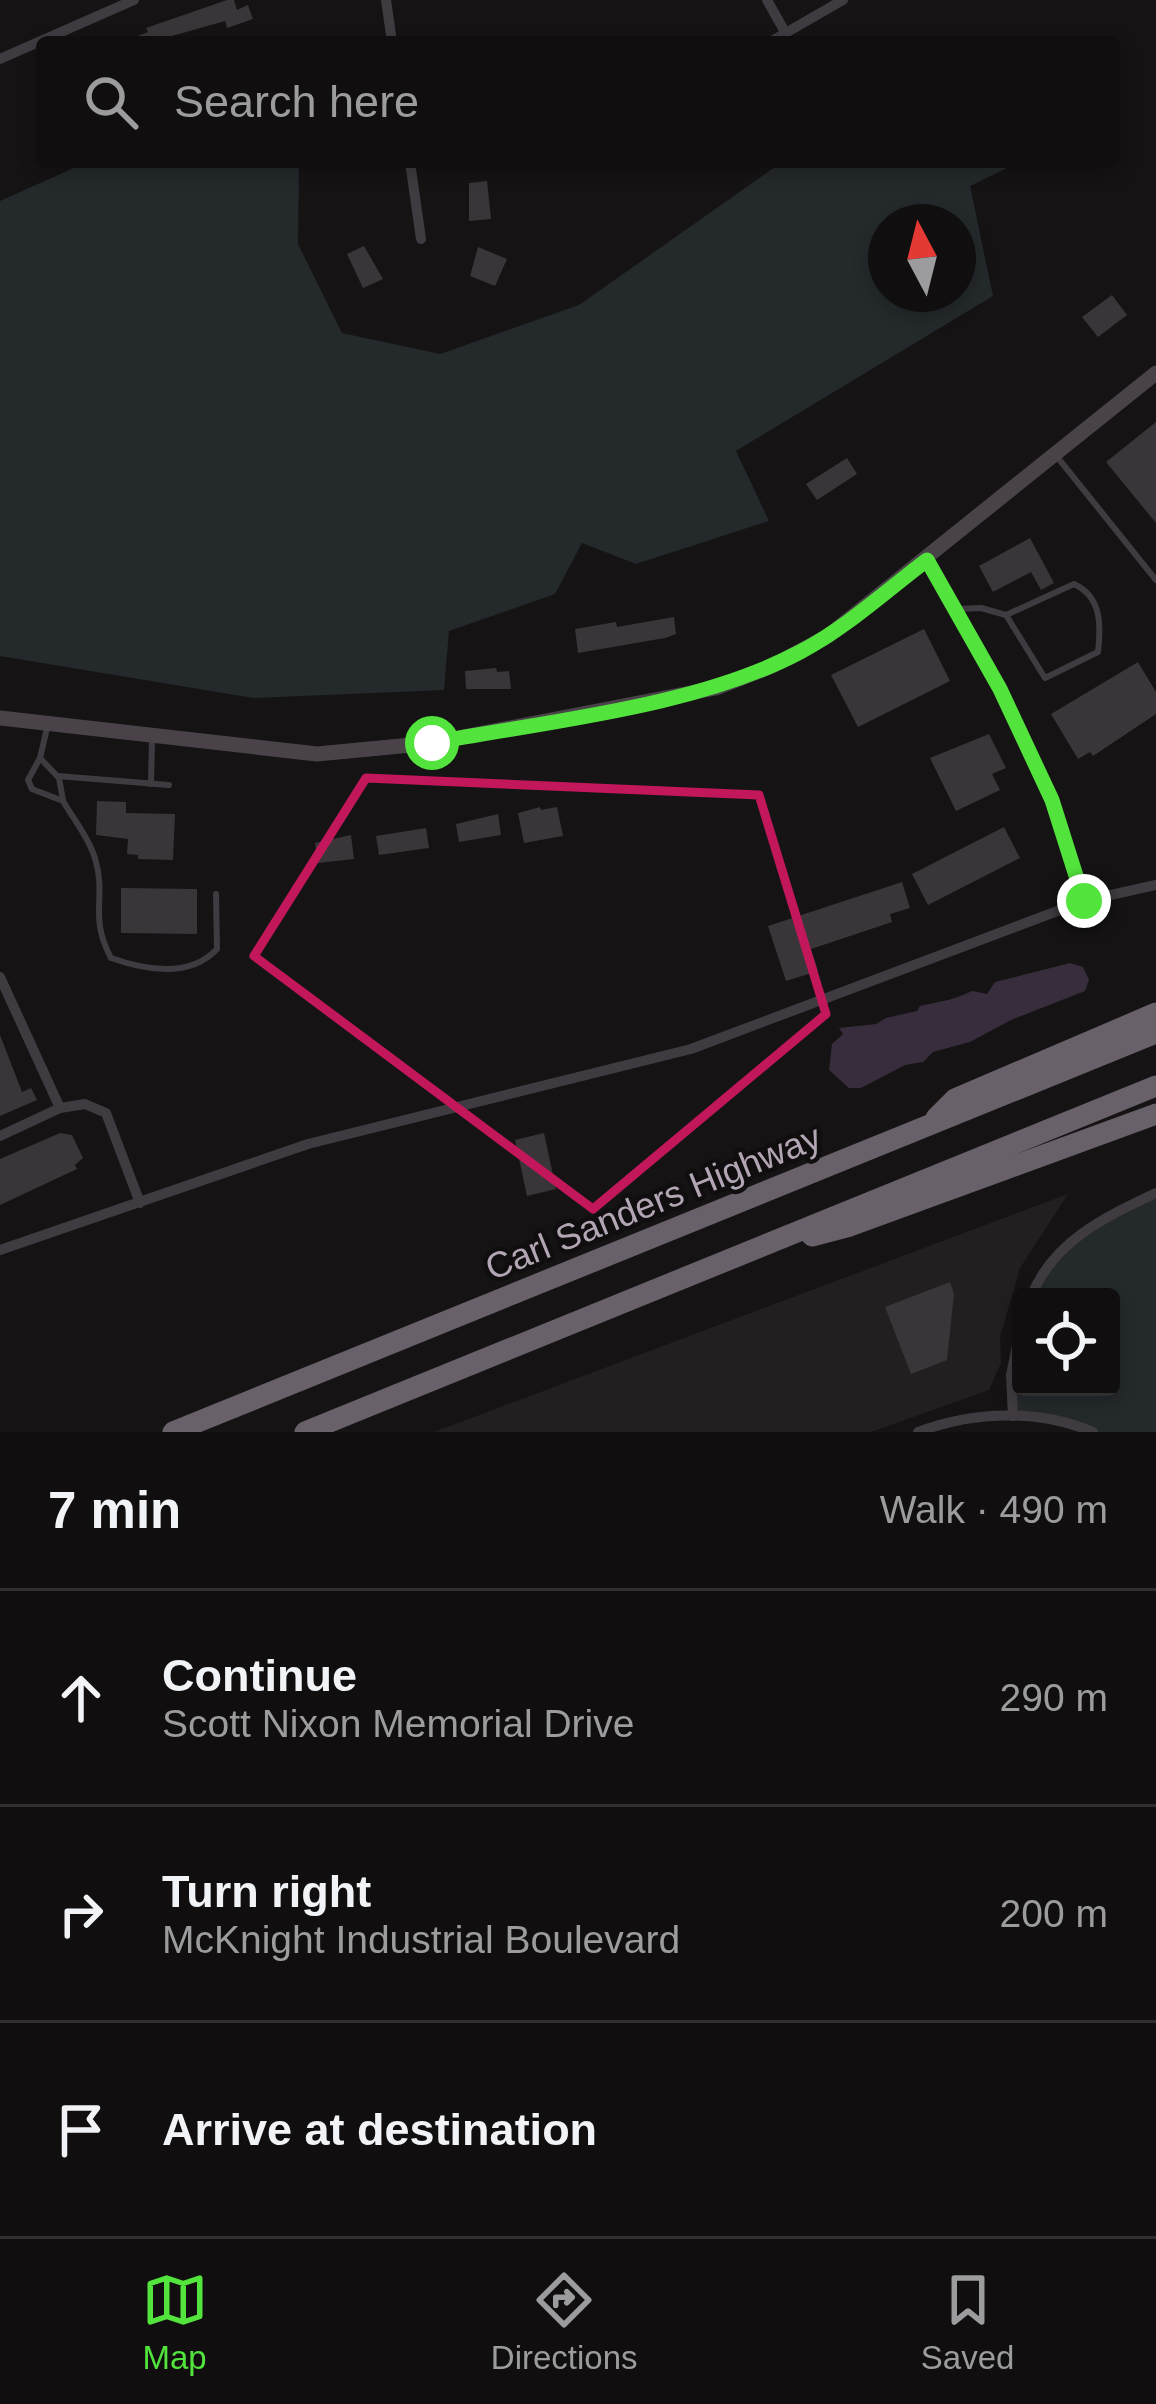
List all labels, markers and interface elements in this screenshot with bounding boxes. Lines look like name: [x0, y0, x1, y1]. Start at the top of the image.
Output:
search box: [36, 36, 1120, 168]
icon: search: [78, 69, 144, 135]
text: Search here: [174, 76, 419, 127]
north arrow: [868, 204, 976, 312]
route start: [405, 716, 459, 770]
route end: [1057, 874, 1111, 928]
street label: Carl Sanders Highway: [479, 1116, 827, 1288]
map controls: [1012, 1288, 1120, 1396]
button: locate: [1012, 1288, 1120, 1396]
text: 7 min: [48, 1482, 181, 1539]
text: Walk · 490 m: [880, 1488, 1108, 1531]
text: Continue: [162, 1650, 357, 1701]
icon: ahead: [48, 1665, 114, 1731]
text: 290 m: [1000, 1676, 1108, 1719]
text: Scott Nixon Memorial Drive: [162, 1702, 634, 1745]
text: Turn right: [162, 1866, 371, 1917]
icon: right: [48, 1881, 114, 1947]
text: 200 m: [1000, 1892, 1108, 1935]
text: McKnight Industrial Boulevard: [162, 1918, 680, 1961]
icon: arrive: [48, 2097, 114, 2163]
text: Arrive at destination: [162, 2104, 597, 2155]
tab: Map: [142, 2267, 208, 2377]
tab: Directions: [491, 2267, 638, 2377]
tab: Saved: [921, 2267, 1014, 2377]

